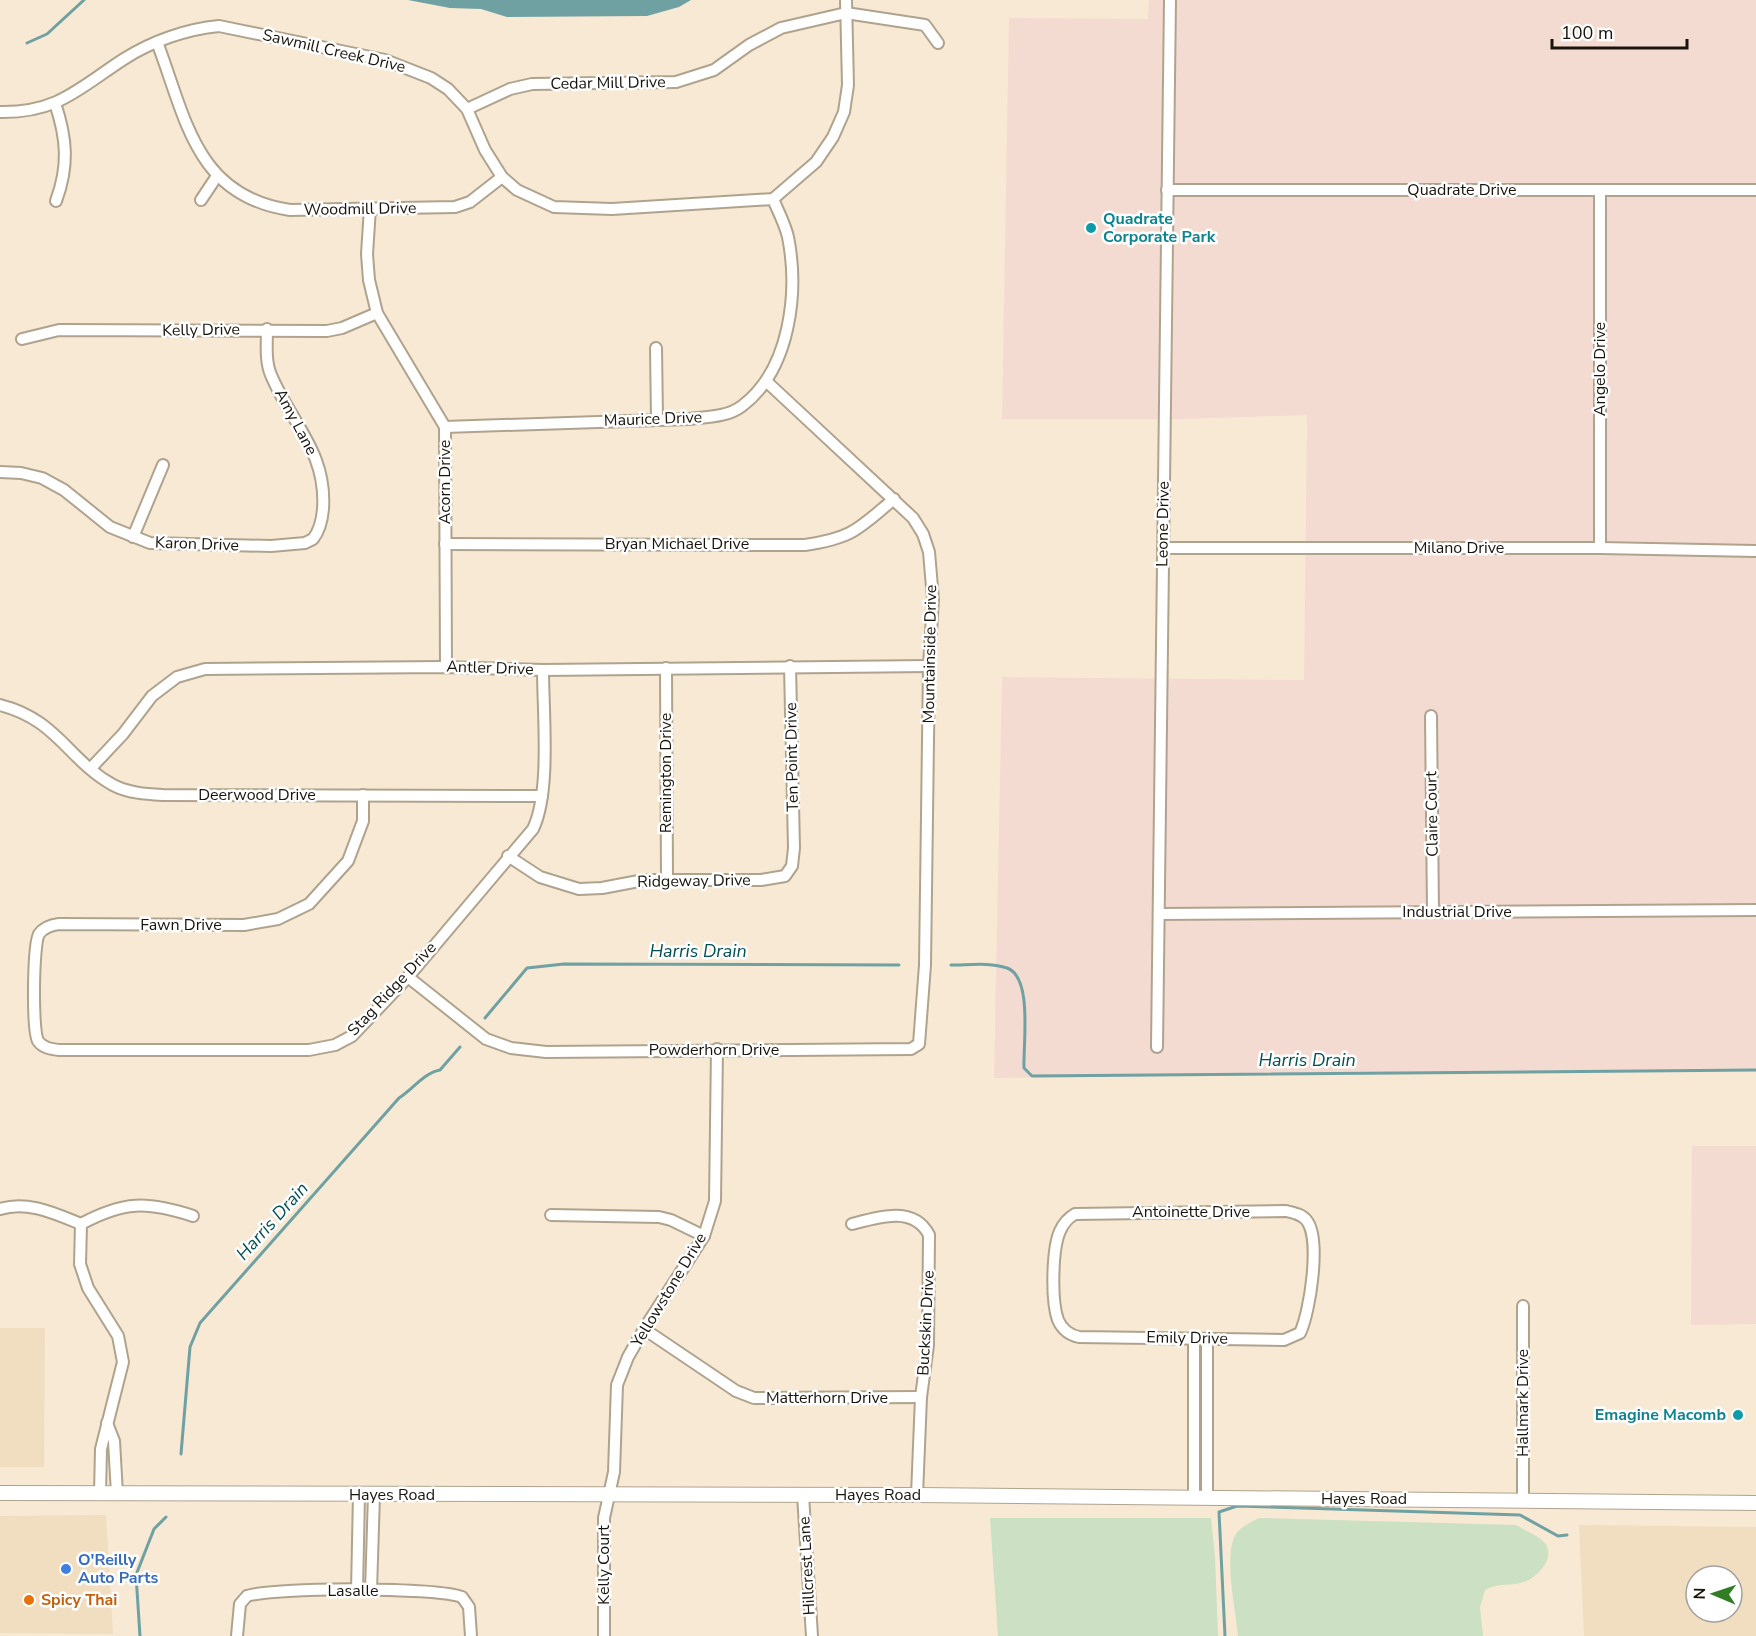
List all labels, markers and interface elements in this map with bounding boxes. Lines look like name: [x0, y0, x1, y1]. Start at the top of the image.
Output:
scale bar: [1552, 12, 1687, 50]
text: 100 m: [1561, 21, 1613, 45]
street label: Sawmill Creek Drive: [260, 24, 408, 78]
street label: Cedar Mill Drive: [550, 71, 666, 95]
street label: Quadrate Drive: [1407, 179, 1517, 201]
street label: Woodmill Drive: [303, 197, 417, 221]
place label: Quadrate Corporate Park: [1103, 208, 1216, 248]
marker: Quadrate Corporate Park: [1084, 221, 1098, 235]
street label: Kelly Drive: [162, 318, 240, 342]
street label: Angelo Drive: [1589, 322, 1611, 416]
street label: Amy Lane: [269, 385, 323, 459]
street label: Maurice Drive: [603, 406, 703, 432]
street label: Acorn Drive: [434, 440, 456, 524]
street label: Leone Drive: [1151, 481, 1175, 567]
street label: Karon Drive: [155, 532, 239, 556]
street label: Bryan Michael Drive: [605, 533, 749, 555]
street label: Milano Drive: [1414, 537, 1504, 559]
street label: Mountainside Drive: [918, 584, 942, 724]
street label: Antler Drive: [446, 655, 534, 681]
street label: Ten Point Drive: [780, 702, 804, 812]
street label: Remington Drive: [655, 713, 677, 833]
street label: Claire Court: [1420, 771, 1444, 857]
street label: Deerwood Drive: [198, 784, 316, 806]
street label: Ridgeway Drive: [637, 869, 751, 893]
street label: Industrial Drive: [1402, 901, 1512, 923]
street label: Fawn Drive: [140, 914, 222, 936]
street label: Stag Ridge Drive: [343, 937, 441, 1041]
water label: Harris Drain: [649, 939, 747, 963]
street label: Powderhorn Drive: [649, 1039, 779, 1061]
water label: Harris Drain: [1258, 1048, 1356, 1072]
water label: Harris Drain: [231, 1177, 313, 1265]
street label: Antoinette Drive: [1132, 1201, 1250, 1223]
street label: Yellowstone Drive: [626, 1229, 712, 1352]
street label: Buckskin Drive: [912, 1270, 940, 1376]
street label: Emily Drive: [1146, 1326, 1228, 1350]
street label: Hallmark Drive: [1512, 1349, 1534, 1457]
street label: Matterhorn Drive: [766, 1387, 888, 1409]
place label: Emagine Macomb: [1595, 1404, 1726, 1426]
marker: Emagine Macomb: [1731, 1408, 1745, 1422]
street label: Hayes Road: [349, 1484, 435, 1506]
street label: Hayes Road: [835, 1484, 921, 1506]
street label: Hayes Road: [1321, 1488, 1407, 1510]
street label: Hillcrest Lane: [793, 1516, 821, 1616]
street label: Kelly Court: [593, 1525, 615, 1605]
place label: O'Reilly Auto Parts: [78, 1549, 158, 1589]
marker: O'Reilly Auto Parts: [59, 1562, 73, 1576]
north arrow: [1684, 1564, 1744, 1624]
street label: Lasalle: [327, 1580, 379, 1602]
text: N: [1689, 1587, 1711, 1600]
place label: Spicy Thai: [41, 1589, 117, 1611]
marker: Spicy Thai: [22, 1593, 36, 1607]

